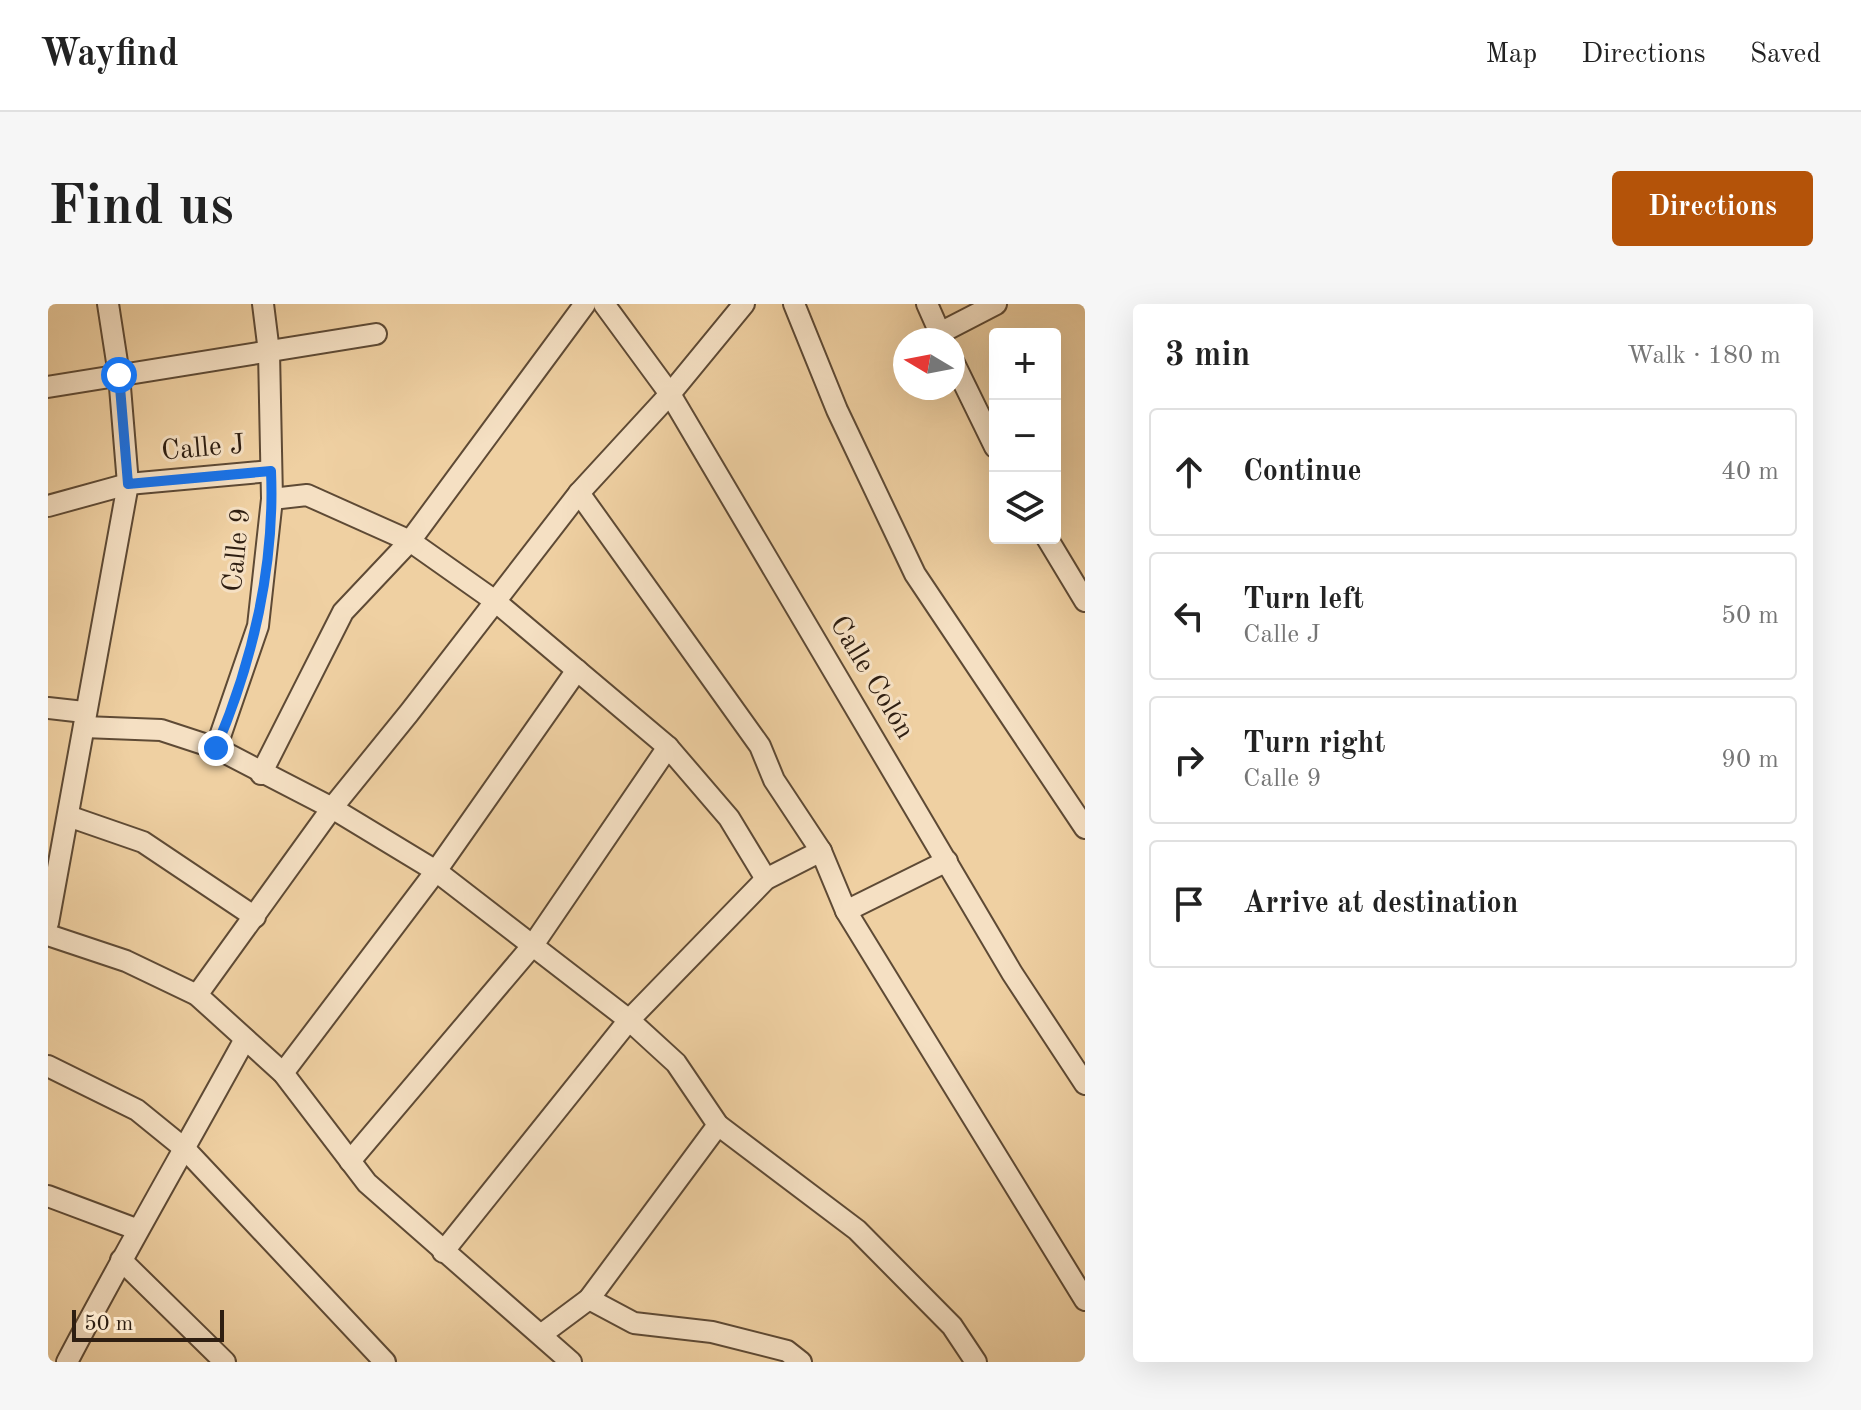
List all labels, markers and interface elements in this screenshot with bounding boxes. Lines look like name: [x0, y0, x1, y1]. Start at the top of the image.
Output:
text: Wayfind: [40, 36, 178, 74]
text: Map: [1485, 41, 1537, 69]
text: Directions: [1581, 41, 1706, 69]
text: Saved: [1750, 41, 1821, 69]
button: Directions: [1612, 171, 1813, 246]
text: Find us: [48, 180, 234, 236]
north arrow: [893, 328, 965, 400]
map controls: [989, 328, 1061, 544]
button: +: [989, 328, 1061, 400]
text: 3 min: [1165, 339, 1250, 373]
text: Walk · 180 m: [1627, 343, 1781, 369]
route start: [101, 357, 137, 393]
button: −: [989, 400, 1061, 472]
street label: Calle J: [160, 431, 246, 467]
icon: ahead: [1167, 450, 1211, 494]
text: Continue: [1243, 457, 1362, 487]
text: 40 m: [1721, 459, 1779, 485]
button: layers: [989, 472, 1061, 544]
street label: Calle 9: [220, 506, 256, 594]
text: Turn left: [1243, 585, 1364, 615]
icon: left: [1167, 594, 1211, 638]
text: 50 m: [1721, 603, 1779, 629]
street label: Calle Colón: [824, 612, 918, 744]
text: Calle J: [1243, 622, 1321, 648]
text: Turn right: [1243, 729, 1385, 759]
route end: [198, 730, 234, 766]
icon: right: [1167, 738, 1211, 782]
text: 90 m: [1721, 747, 1779, 773]
text: Calle 9: [1243, 766, 1322, 792]
icon: arrive: [1167, 882, 1211, 926]
text: Arrive at destination: [1243, 889, 1518, 919]
scale bar: [72, 1306, 224, 1342]
text: 50 m: [84, 1313, 133, 1335]

